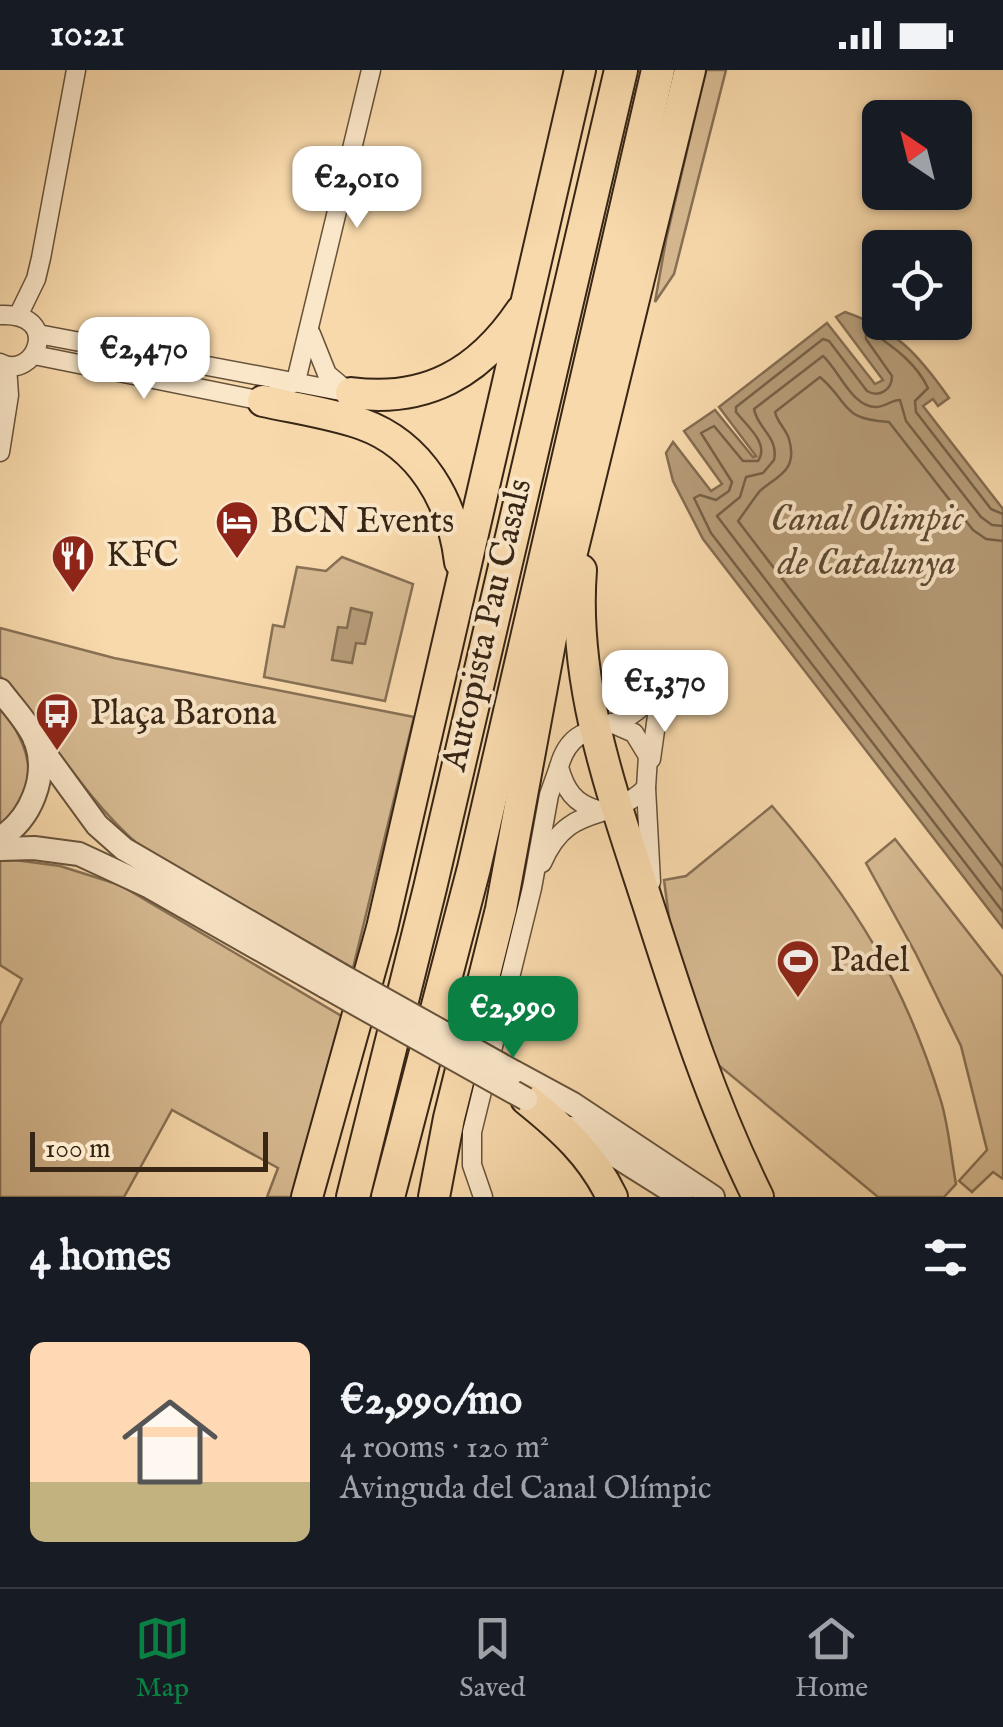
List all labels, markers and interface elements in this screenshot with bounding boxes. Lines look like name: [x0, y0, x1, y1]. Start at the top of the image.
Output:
text: 10:21: [50, 11, 125, 59]
north arrow: [862, 100, 972, 210]
map controls: [862, 100, 972, 340]
pin: €2,010: [276, 146, 438, 231]
text: €2,010: [314, 158, 400, 199]
button: locate: [862, 230, 972, 340]
pin: €2,470: [63, 317, 225, 402]
text: €2,470: [100, 329, 188, 370]
street label: Autopista Pau Casals: [432, 475, 543, 776]
water label: Canal Olimpic de Catalunya: [770, 496, 964, 588]
hotel icon: BCN Events: [214, 499, 260, 560]
place label: BCN Events: [270, 500, 454, 545]
restaurant icon: KFC: [50, 533, 96, 594]
place label: KFC: [106, 534, 179, 579]
pin: €1,370: [584, 650, 746, 735]
text: €1,370: [624, 662, 706, 703]
bus stop icon: Plaça Barona: [34, 691, 80, 752]
place label: Plaça Barona: [90, 692, 277, 737]
sports icon: Padel: [775, 938, 821, 999]
place label: Padel: [830, 939, 910, 984]
pin: €2,990: [432, 976, 594, 1061]
text: €2,990: [470, 988, 556, 1029]
scale bar: [30, 1127, 268, 1172]
text: 100 m: [45, 1132, 111, 1167]
icon: filters: [918, 1230, 973, 1285]
text: 4 homes: [30, 1231, 171, 1284]
text: €2,990/mo: [340, 1375, 522, 1428]
icon: home: [110, 1382, 230, 1502]
text: 4 rooms · 120 m²: [340, 1428, 549, 1469]
text: Avinguda del Canal Olímpic: [340, 1469, 711, 1510]
tab: Map: [135, 1611, 190, 1706]
tab: Saved: [459, 1611, 526, 1706]
tab: Home: [795, 1611, 868, 1706]

